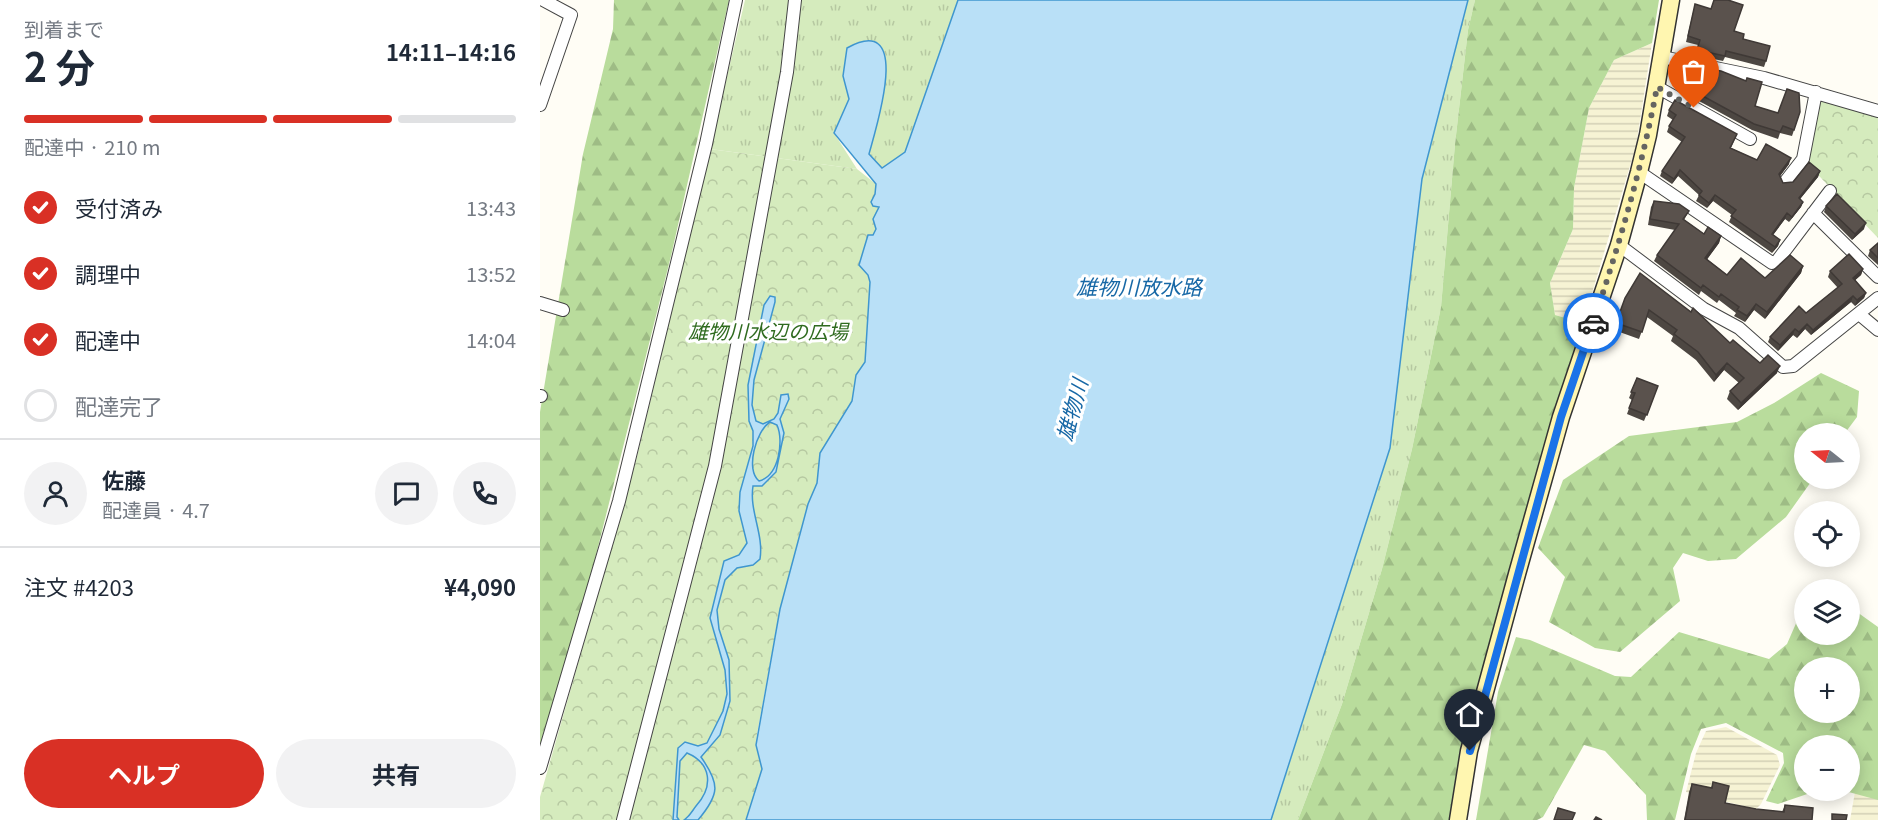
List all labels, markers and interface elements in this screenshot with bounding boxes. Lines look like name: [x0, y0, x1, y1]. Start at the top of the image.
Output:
text: 到着まで: [24, 14, 104, 43]
text: 14:11–14:16: [386, 35, 516, 67]
text: 2 分: [24, 37, 95, 93]
pin: [1668, 46, 1719, 108]
icon: bag: [1677, 55, 1710, 88]
text: 配達中 · 210 m: [24, 132, 160, 161]
icon: check: [24, 191, 57, 224]
text: 受付済み: [75, 191, 163, 223]
text: 13:43: [466, 193, 516, 222]
icon: check: [24, 257, 57, 290]
text: 調理中: [75, 257, 141, 289]
text: 13:52: [466, 259, 516, 288]
water label: 雄物川放水路: [1076, 271, 1204, 301]
courier: [1563, 293, 1623, 353]
icon: car: [1577, 307, 1610, 340]
park label: 雄物川水辺の広場: [688, 316, 850, 345]
icon: check: [24, 323, 57, 356]
text: 配達中: [75, 323, 141, 355]
text: 14:04: [466, 325, 516, 354]
water label: 雄物川: [1048, 373, 1094, 444]
text: 配達完了: [75, 389, 163, 421]
north arrow: [1794, 423, 1860, 489]
map controls: [1794, 423, 1860, 801]
button: person: [24, 462, 87, 525]
button: chat: [375, 462, 438, 525]
button: phone: [453, 462, 516, 525]
text: 佐藤: [102, 463, 146, 495]
text: 配達員 · 4.7: [102, 495, 210, 524]
button: locate: [1794, 501, 1860, 567]
text: 注文 #4203: [24, 570, 134, 602]
text: ¥4,090: [444, 570, 516, 602]
button: layers: [1794, 579, 1860, 645]
button: +: [1794, 657, 1860, 723]
pin: [1444, 689, 1495, 751]
icon: home: [1453, 698, 1486, 731]
button: −: [1794, 735, 1860, 801]
button: ヘルプ: [24, 739, 264, 808]
button: 共有: [276, 739, 516, 808]

